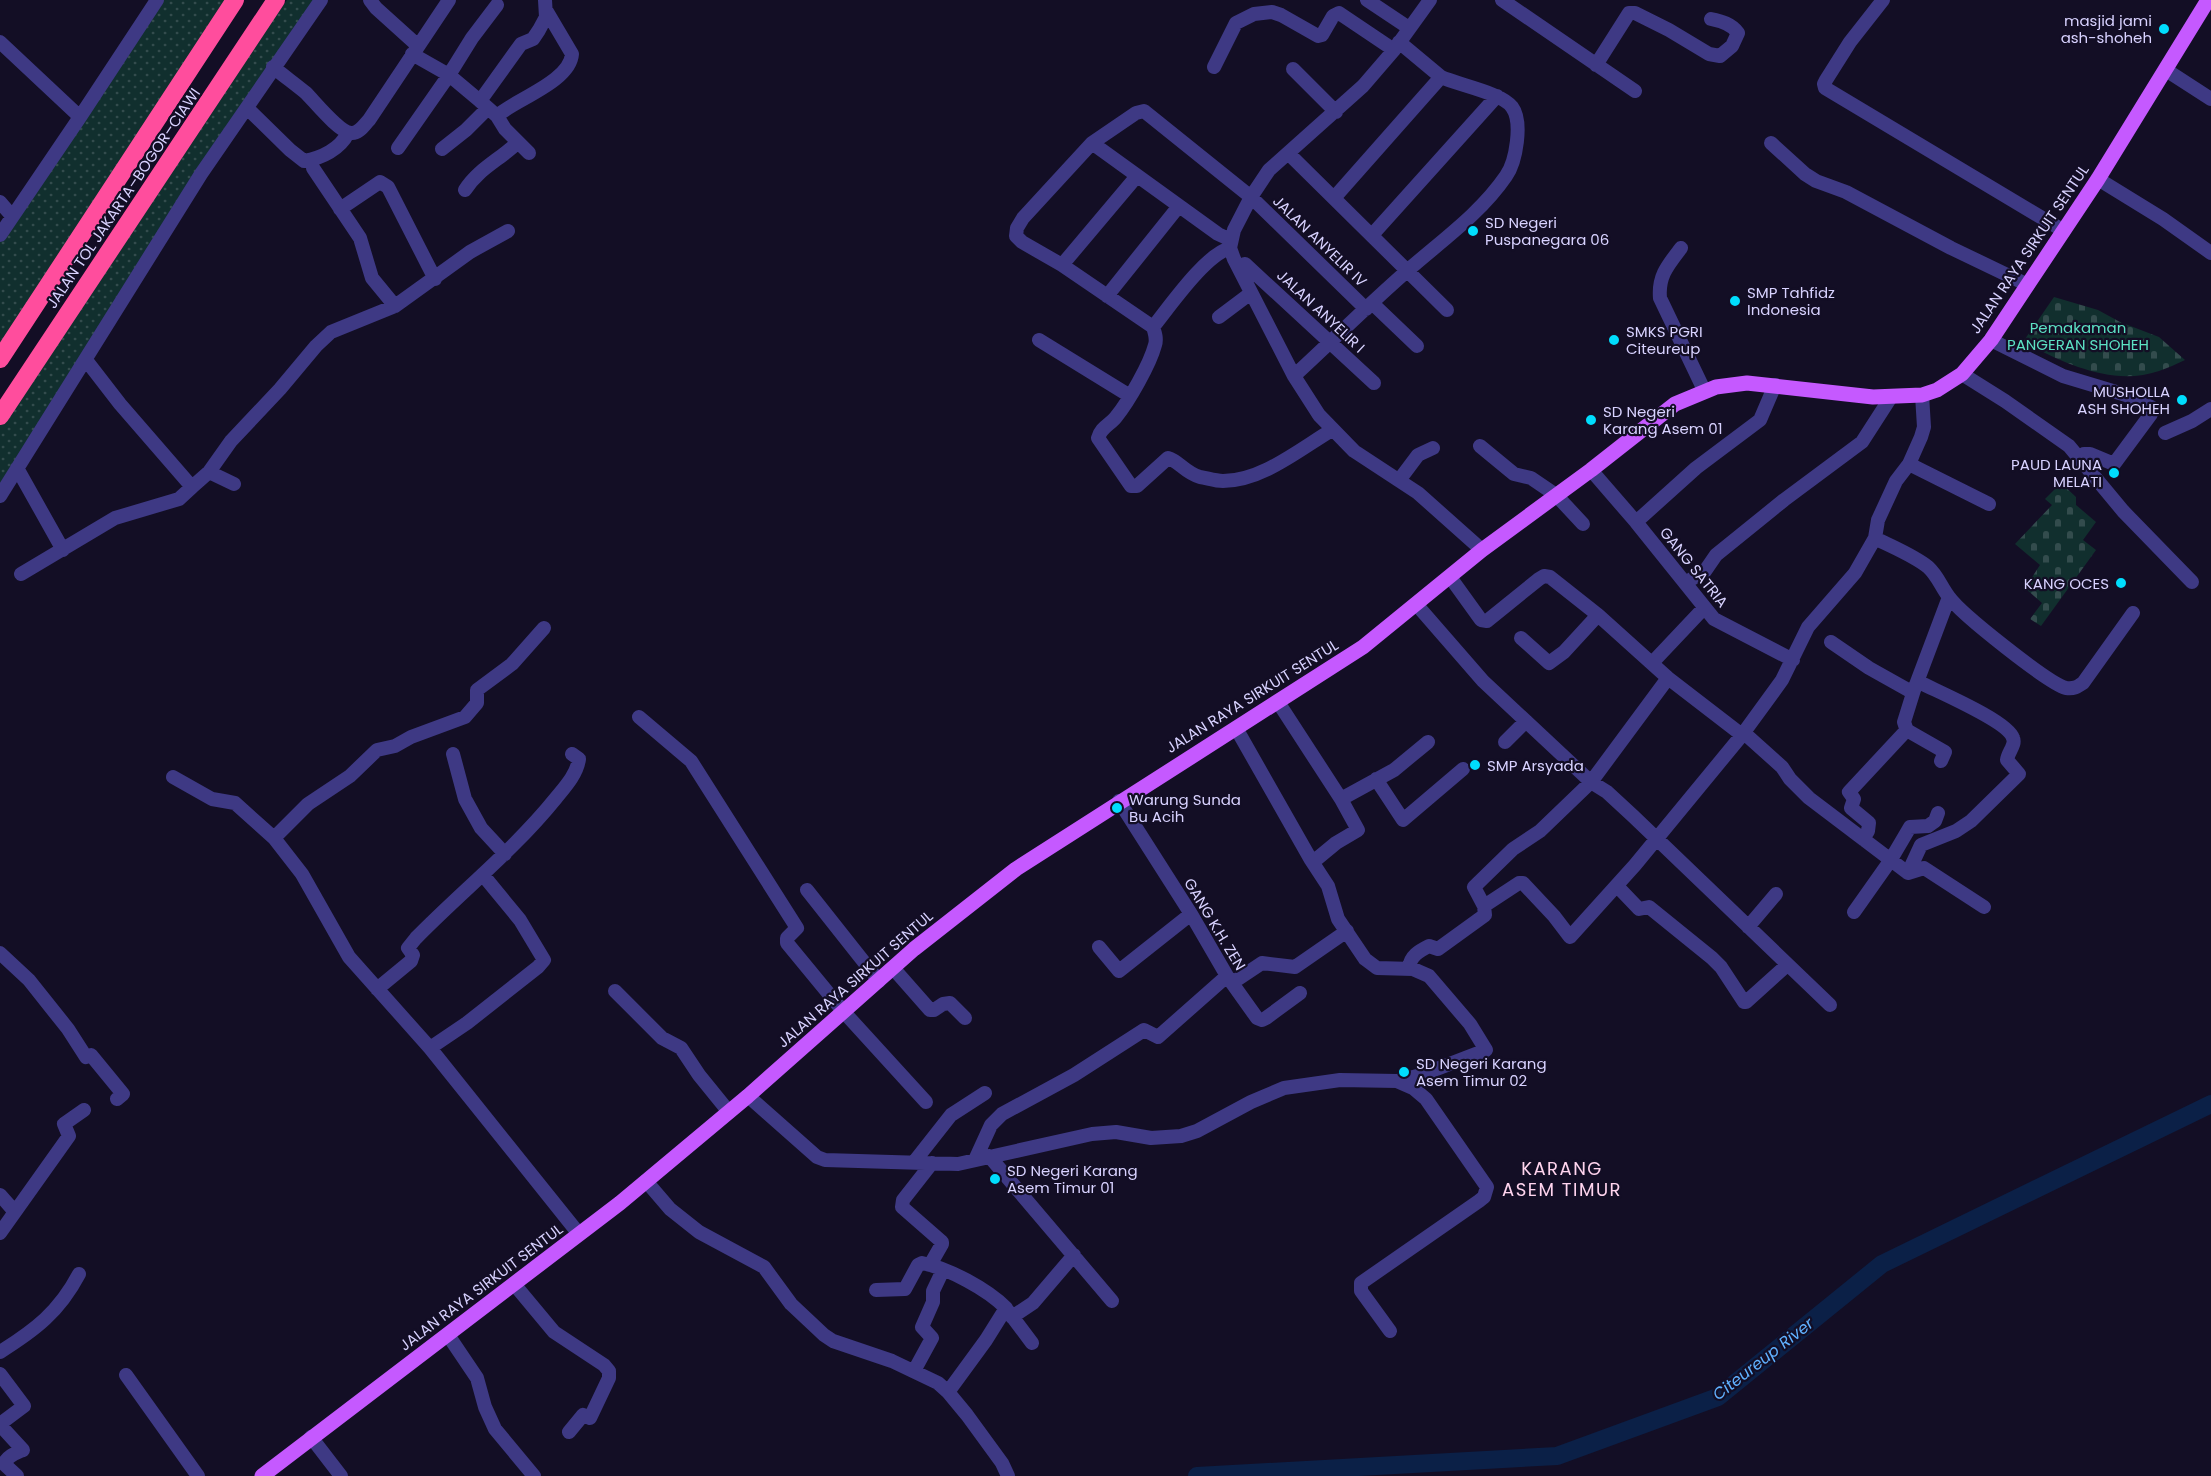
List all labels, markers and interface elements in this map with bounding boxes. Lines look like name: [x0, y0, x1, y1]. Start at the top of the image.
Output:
place label: masjid jami ash-shoheh: [2061, 10, 2152, 48]
marker: masjid jami ash-shoheh: [2157, 22, 2171, 36]
street label: JALAN TOL JAKARTA–BOGOR–CIAWI: [41, 84, 205, 312]
street label: JALAN RAYA SIRKUIT SENTUL: [1964, 160, 2094, 338]
street label: JALAN ANYELIR IV: [1268, 191, 1372, 291]
place label: SD Negeri Puspanegara 06: [1485, 212, 1609, 250]
marker: SD Negeri Puspanegara 06: [1466, 224, 1480, 238]
street label: JALAN ANYELIR I: [1272, 265, 1370, 357]
place label: SMP Tahfidz Indonesia: [1747, 282, 1835, 320]
marker: SMP Tahfidz Indonesia: [1728, 294, 1742, 308]
park label: Pemakaman PANGERAN SHOHEH: [2007, 317, 2149, 355]
place label: SMKS PGRI Citeureup: [1626, 321, 1703, 359]
marker: SMKS PGRI Citeureup: [1607, 333, 1621, 347]
place label: MUSHOLLA ASH SHOHEH: [2077, 381, 2170, 419]
marker: MUSHOLLA ASH SHOHEH: [2175, 393, 2189, 407]
place label: SD Negeri Karang Asem 01: [1603, 401, 1723, 439]
marker: SD Negeri Karang Asem 01: [1584, 413, 1598, 427]
place label: PAUD LAUNA MELATI: [2011, 454, 2102, 492]
marker: PAUD LAUNA MELATI: [2107, 466, 2121, 480]
street label: GANG SATRIA: [1655, 522, 1733, 612]
place label: KANG OCES: [2024, 573, 2109, 594]
marker: KANG OCES: [2114, 576, 2128, 590]
street label: JALAN RAYA SIRKUIT SENTUL: [1162, 634, 1343, 758]
place label: SMP Arsyada: [1487, 755, 1584, 776]
marker: SMP Arsyada: [1468, 758, 1482, 772]
place label: Warung Sunda Bu Acih: [1129, 789, 1241, 827]
marker: Warung Sunda Bu Acih: [1110, 801, 1124, 815]
street label: GANG K.H. ZEN: [1179, 874, 1251, 974]
street label: JALAN RAYA SIRKUIT SENTUL: [773, 905, 938, 1052]
place label: SD Negeri Karang Asem Timur 02: [1416, 1053, 1547, 1091]
marker: SD Negeri Karang Asem Timur 02: [1397, 1065, 1411, 1079]
district label: KARANG ASEM TIMUR: [1502, 1156, 1622, 1202]
place label: SD Negeri Karang Asem Timur 01: [1007, 1160, 1138, 1198]
marker: SD Negeri Karang Asem Timur 01: [988, 1172, 1002, 1186]
street label: JALAN RAYA SIRKUIT SENTUL: [395, 1218, 567, 1355]
water label: Citeureup River: [1708, 1312, 1819, 1406]

